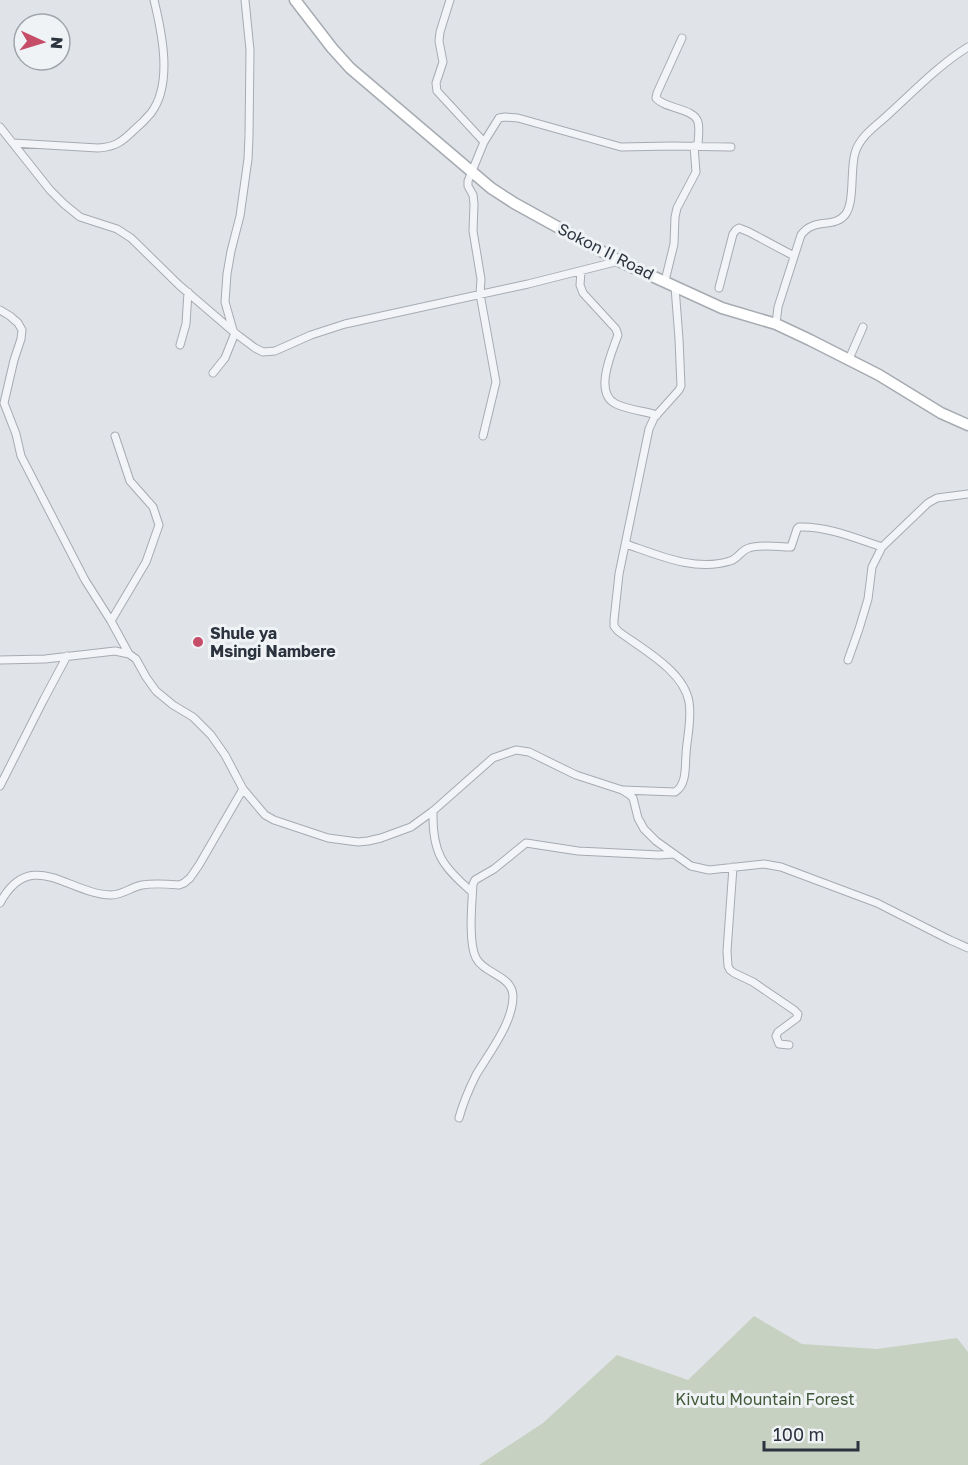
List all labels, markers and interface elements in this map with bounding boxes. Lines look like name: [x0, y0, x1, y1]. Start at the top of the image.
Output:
north arrow: [12, 12, 72, 72]
text: N: [47, 36, 67, 50]
street label: Sokon II Road: [555, 218, 657, 284]
place label: Shule ya Msingi Nambere: [210, 623, 336, 661]
marker: Shule ya Msingi Nambere: [191, 635, 205, 649]
park label: Kivutu Mountain Forest: [675, 1389, 855, 1409]
scale bar: [764, 1414, 858, 1452]
text: 100 m: [773, 1423, 824, 1445]

